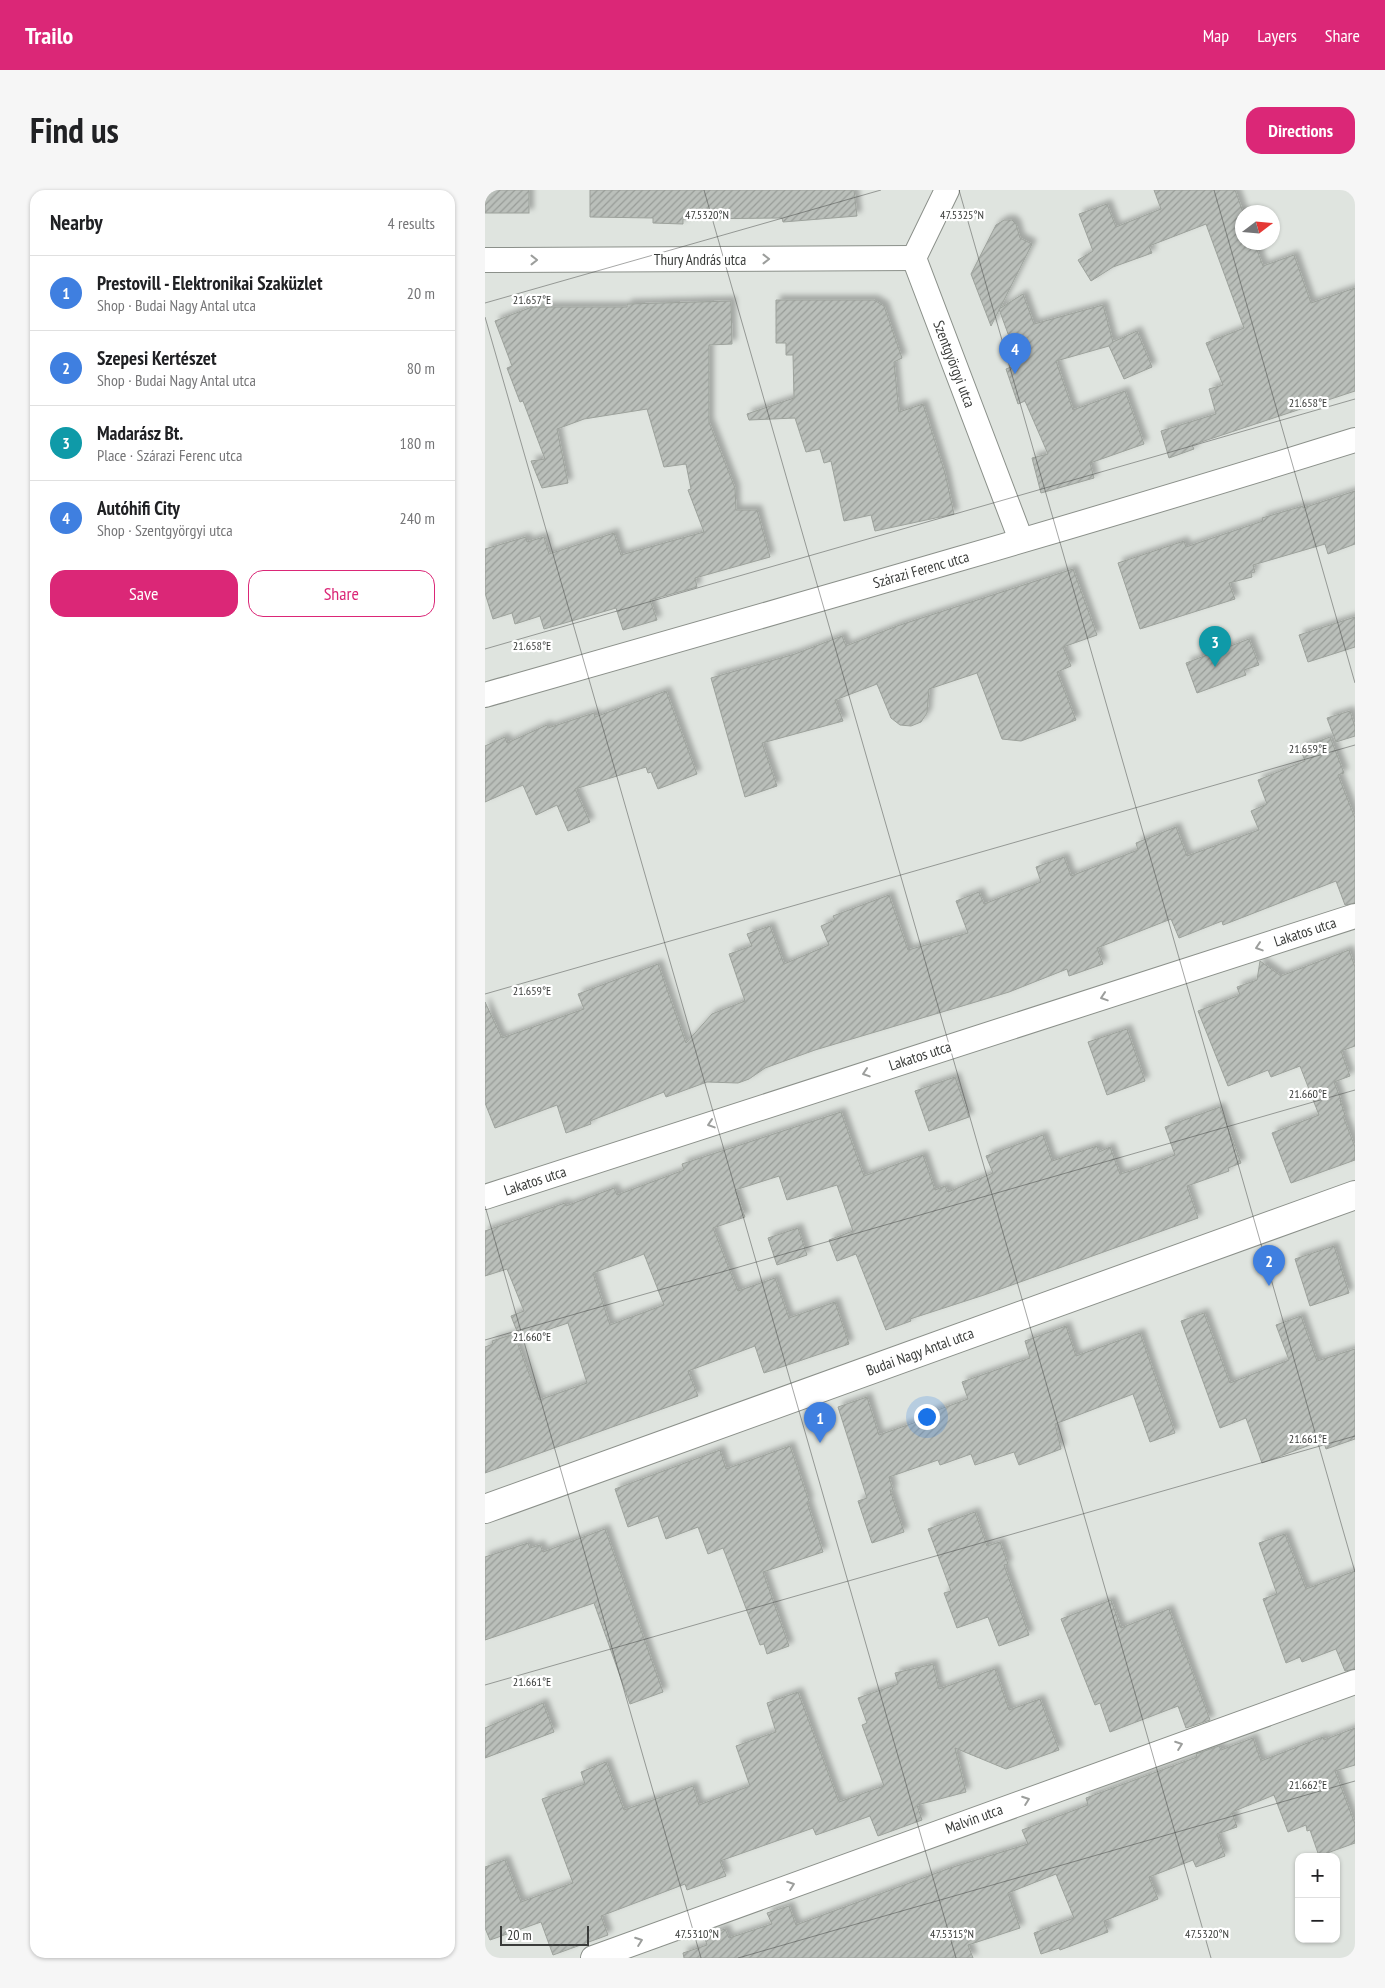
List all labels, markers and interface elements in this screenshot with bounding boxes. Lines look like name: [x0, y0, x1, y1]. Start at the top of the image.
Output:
text: Trailo: [25, 20, 73, 51]
text: Map: [1203, 24, 1229, 47]
text: Layers: [1257, 24, 1297, 47]
text: Share: [1325, 24, 1360, 47]
text: Find us: [30, 107, 119, 153]
button: Directions: [1246, 107, 1355, 154]
north arrow: [1235, 205, 1280, 250]
text: 47.5320°N: [685, 207, 729, 222]
text: 47.5325°N: [940, 207, 984, 222]
text: Nearby: [50, 209, 103, 236]
text: 4 results: [388, 213, 435, 233]
street label: Thury András utca: [654, 250, 746, 269]
one-way arrow: [762, 254, 770, 264]
one-way arrow: [530, 255, 538, 265]
text: Prestovill - Elektronikai Szaküzlet: [97, 271, 323, 295]
text: 1: [62, 283, 70, 303]
text: 20 m: [407, 283, 435, 303]
text: 21.657°E: [513, 292, 551, 307]
text: Shop · Budai Nagy Antal utca: [97, 295, 256, 315]
street label: Szentgyörgyi utca: [929, 318, 980, 410]
pin: 4: [999, 333, 1031, 374]
text: Szepesi Kertészet: [97, 346, 216, 370]
text: 2: [62, 358, 70, 378]
text: 80 m: [407, 358, 435, 378]
text: Shop · Budai Nagy Antal utca: [97, 370, 256, 390]
text: 21.658°E: [1289, 395, 1327, 410]
text: Madarász Bt.: [97, 421, 183, 445]
text: 3: [62, 433, 70, 453]
text: 180 m: [400, 433, 435, 453]
text: Place · Szárazi Ferenc utca: [97, 445, 242, 465]
text: Autóhifi City: [97, 496, 180, 520]
text: 4: [62, 508, 70, 528]
text: 240 m: [400, 508, 435, 528]
text: Shop · Szentgyörgyi utca: [97, 520, 233, 540]
street label: Szárazi Ferenc utca: [871, 547, 971, 592]
button: Save: [50, 570, 238, 617]
button: Share: [248, 570, 435, 617]
pin: 3: [1199, 626, 1231, 667]
text: 21.658°E: [513, 638, 551, 653]
text: 21.659°E: [1289, 741, 1327, 756]
street label: Lakatos utca: [1271, 913, 1338, 951]
one-way arrow: [1255, 942, 1263, 952]
text: 21.659°E: [513, 983, 551, 998]
one-way arrow: [1100, 992, 1109, 1002]
street label: Lakatos utca: [886, 1037, 953, 1075]
one-way arrow: [862, 1068, 871, 1078]
text: 21.660°E: [1289, 1086, 1327, 1101]
one-way arrow: [708, 1118, 716, 1128]
street label: Lakatos utca: [501, 1162, 568, 1200]
pin: 2: [1253, 1245, 1285, 1286]
street label: Budai Nagy Antal utca: [863, 1323, 976, 1380]
text: 21.660°E: [513, 1329, 551, 1344]
pin: 1: [804, 1402, 836, 1443]
your location: [914, 1404, 940, 1430]
text: 21.661°E: [1289, 1431, 1327, 1446]
text: 21.661°E: [513, 1674, 551, 1689]
one-way arrow: [1174, 1741, 1183, 1751]
text: 21.662°E: [1289, 1777, 1327, 1792]
one-way arrow: [1021, 1796, 1030, 1806]
street label: Malvin utca: [943, 1799, 1005, 1838]
map controls: [1295, 1853, 1340, 1943]
button: +: [1295, 1853, 1340, 1898]
one-way arrow: [786, 1881, 795, 1891]
button: −: [1295, 1898, 1340, 1943]
scale bar: [500, 1923, 589, 1946]
text: 20 m: [507, 1926, 532, 1944]
text: 47.5310°N: [675, 1926, 719, 1941]
text: 47.5315°N: [930, 1926, 974, 1941]
text: 47.5320°N: [1185, 1926, 1229, 1941]
one-way arrow: [634, 1937, 642, 1947]

